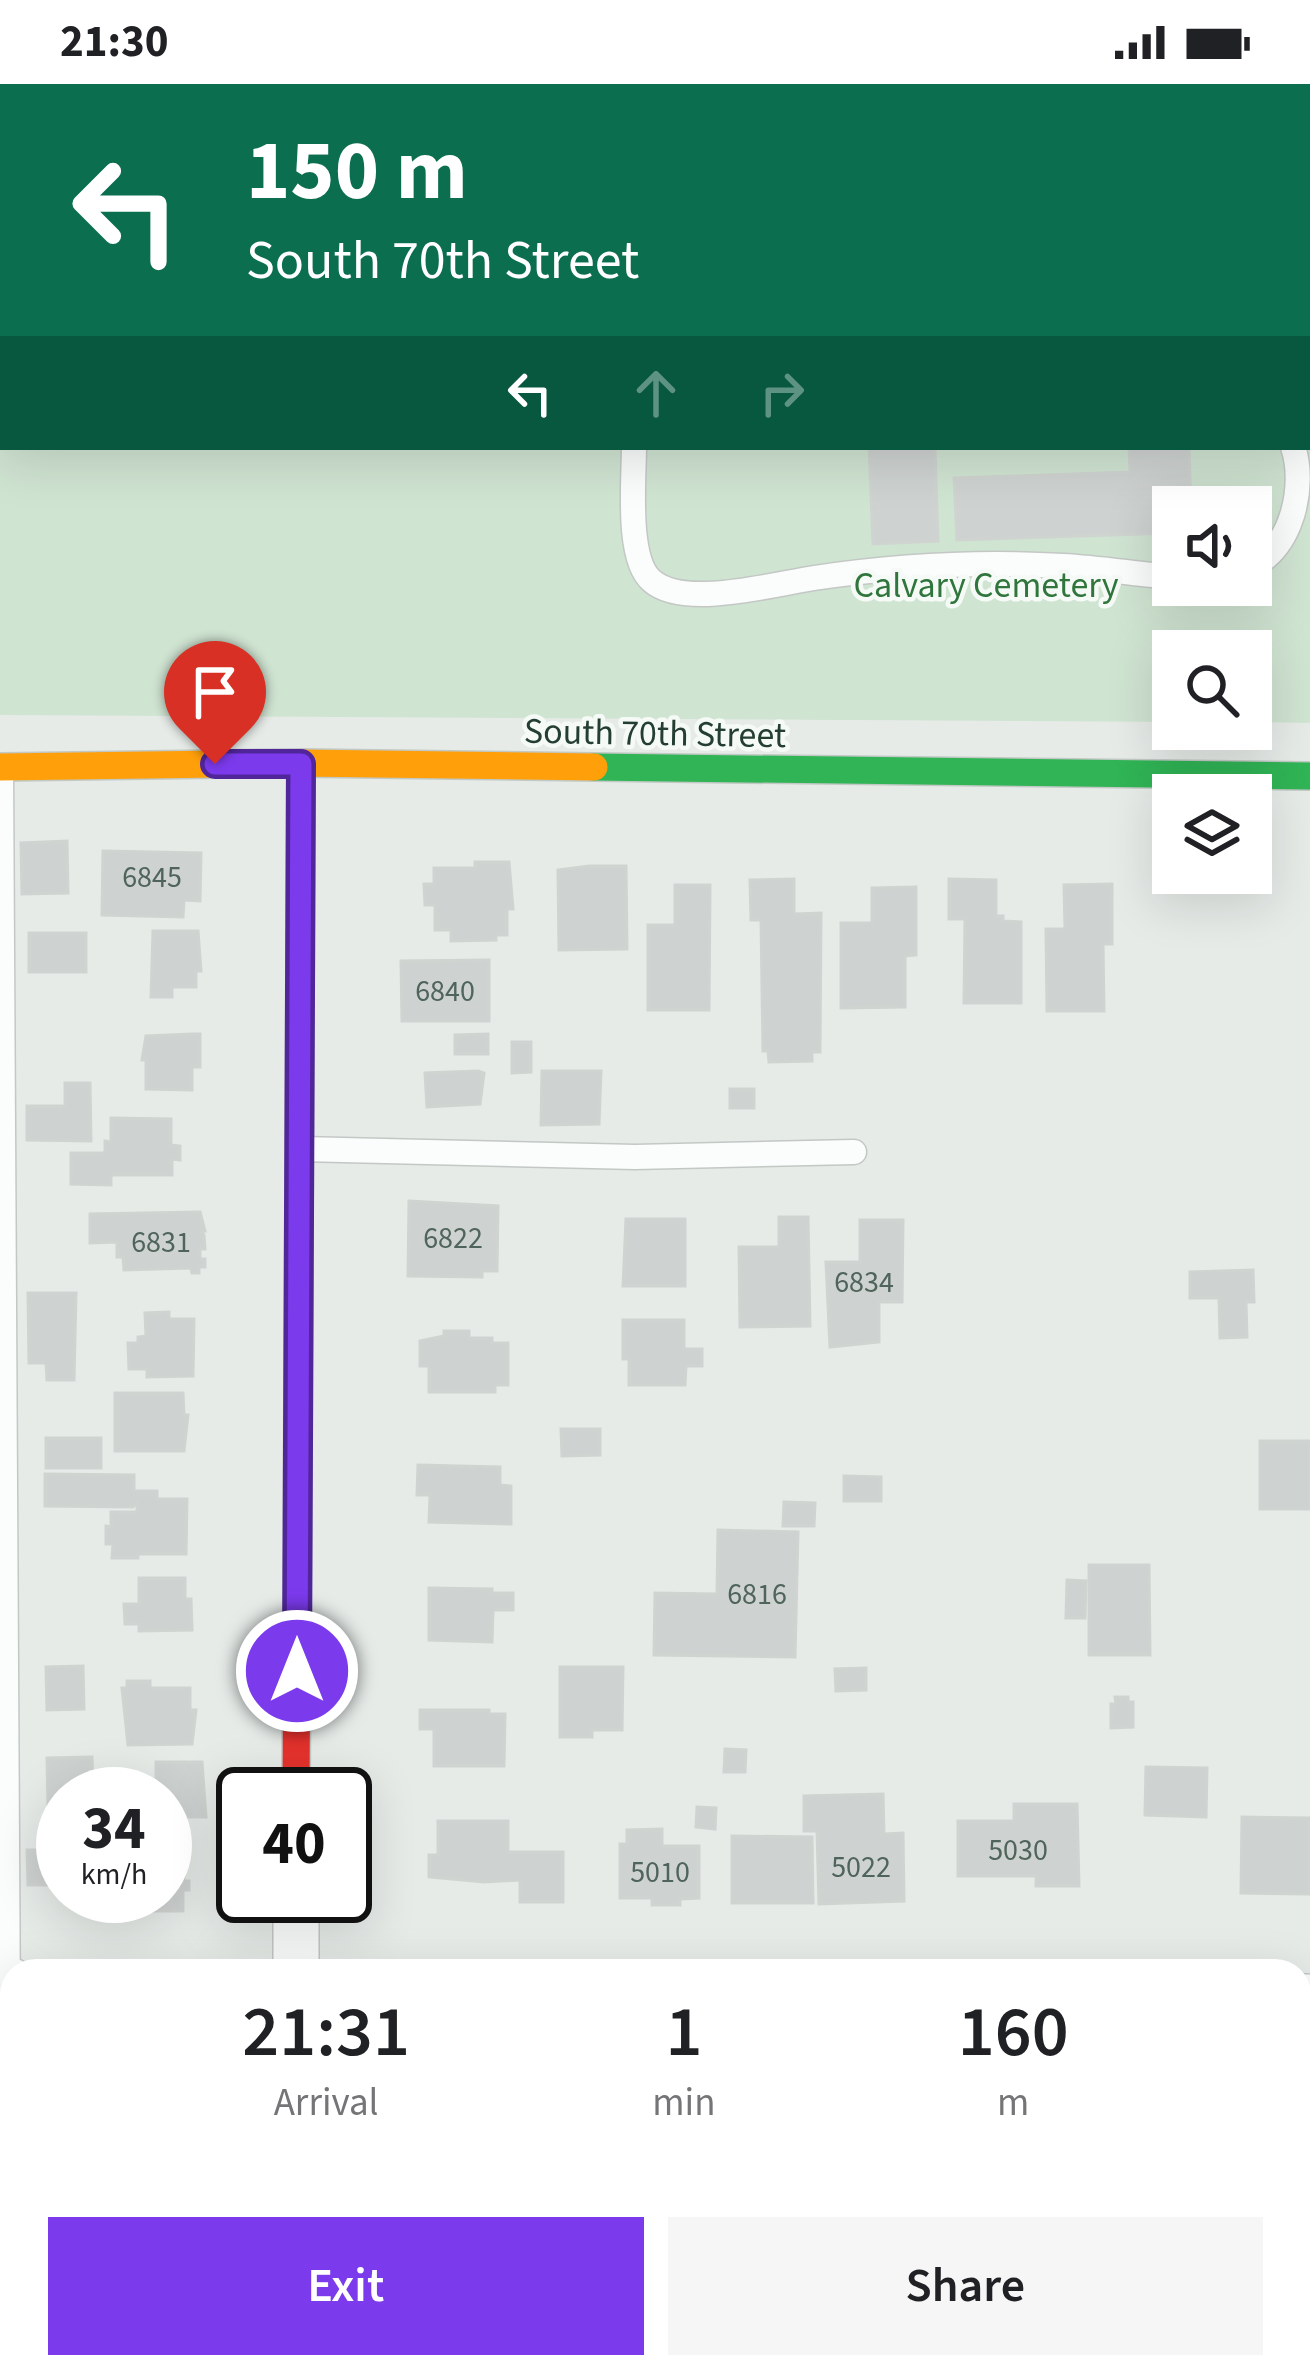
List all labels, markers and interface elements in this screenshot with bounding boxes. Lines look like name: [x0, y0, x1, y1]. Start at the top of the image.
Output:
text: 21:30: [60, 10, 169, 74]
text: 150 m: [246, 112, 468, 232]
icon: left: [48, 132, 204, 288]
text: South 70th Street: [246, 223, 639, 300]
icon: left: [497, 360, 563, 426]
icon: ahead: [623, 360, 689, 426]
icon: right: [749, 360, 815, 426]
map controls: [1152, 486, 1272, 894]
button: sound: [1152, 486, 1272, 606]
park label: Calvary Cemetery: [853, 560, 1119, 611]
button: search: [1152, 630, 1272, 750]
pin: [164, 641, 266, 764]
icon: arrive: [182, 659, 248, 725]
street label: South 70th Street: [523, 706, 787, 761]
button: layers: [1152, 774, 1272, 894]
house number: 6845: [122, 856, 182, 899]
house number: 6840: [415, 970, 475, 1013]
house number: 6822: [423, 1217, 483, 1260]
house number: 6831: [131, 1221, 191, 1264]
house number: 6834: [834, 1261, 894, 1304]
house number: 6816: [727, 1573, 787, 1616]
position arrow: [234, 1608, 360, 1734]
speed limit sign: 40: [216, 1767, 372, 1923]
text: 34: [82, 1787, 146, 1872]
house number: 5030: [988, 1829, 1048, 1872]
house number: 5022: [831, 1846, 891, 1889]
house number: 5010: [630, 1851, 690, 1894]
text: km/h: [81, 1853, 147, 1896]
text: 21:31: [242, 1981, 410, 2084]
text: 1: [665, 1981, 702, 2084]
text: 160: [958, 1981, 1069, 2084]
text: Arrival: [274, 2075, 379, 2131]
text: min: [652, 2075, 716, 2131]
text: m: [997, 2075, 1029, 2131]
button: Exit: [48, 2217, 644, 2355]
button: Share: [668, 2217, 1263, 2355]

